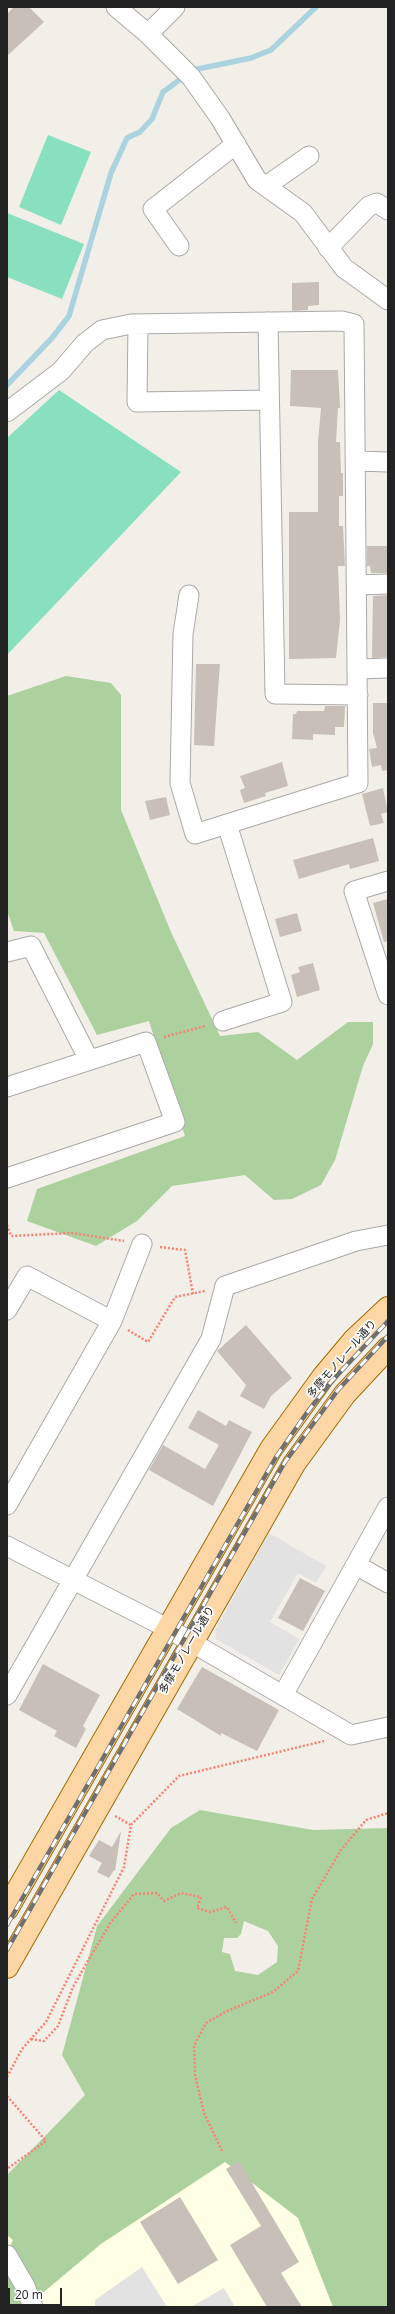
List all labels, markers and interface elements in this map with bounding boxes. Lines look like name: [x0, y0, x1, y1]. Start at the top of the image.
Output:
street label: 多摩モノレール通り: [305, 1317, 379, 1401]
street label: 多摩モノレール通り: [157, 1604, 217, 1696]
scale bar: [10, 2280, 64, 2306]
text: 20 m: [15, 2286, 43, 2303]

